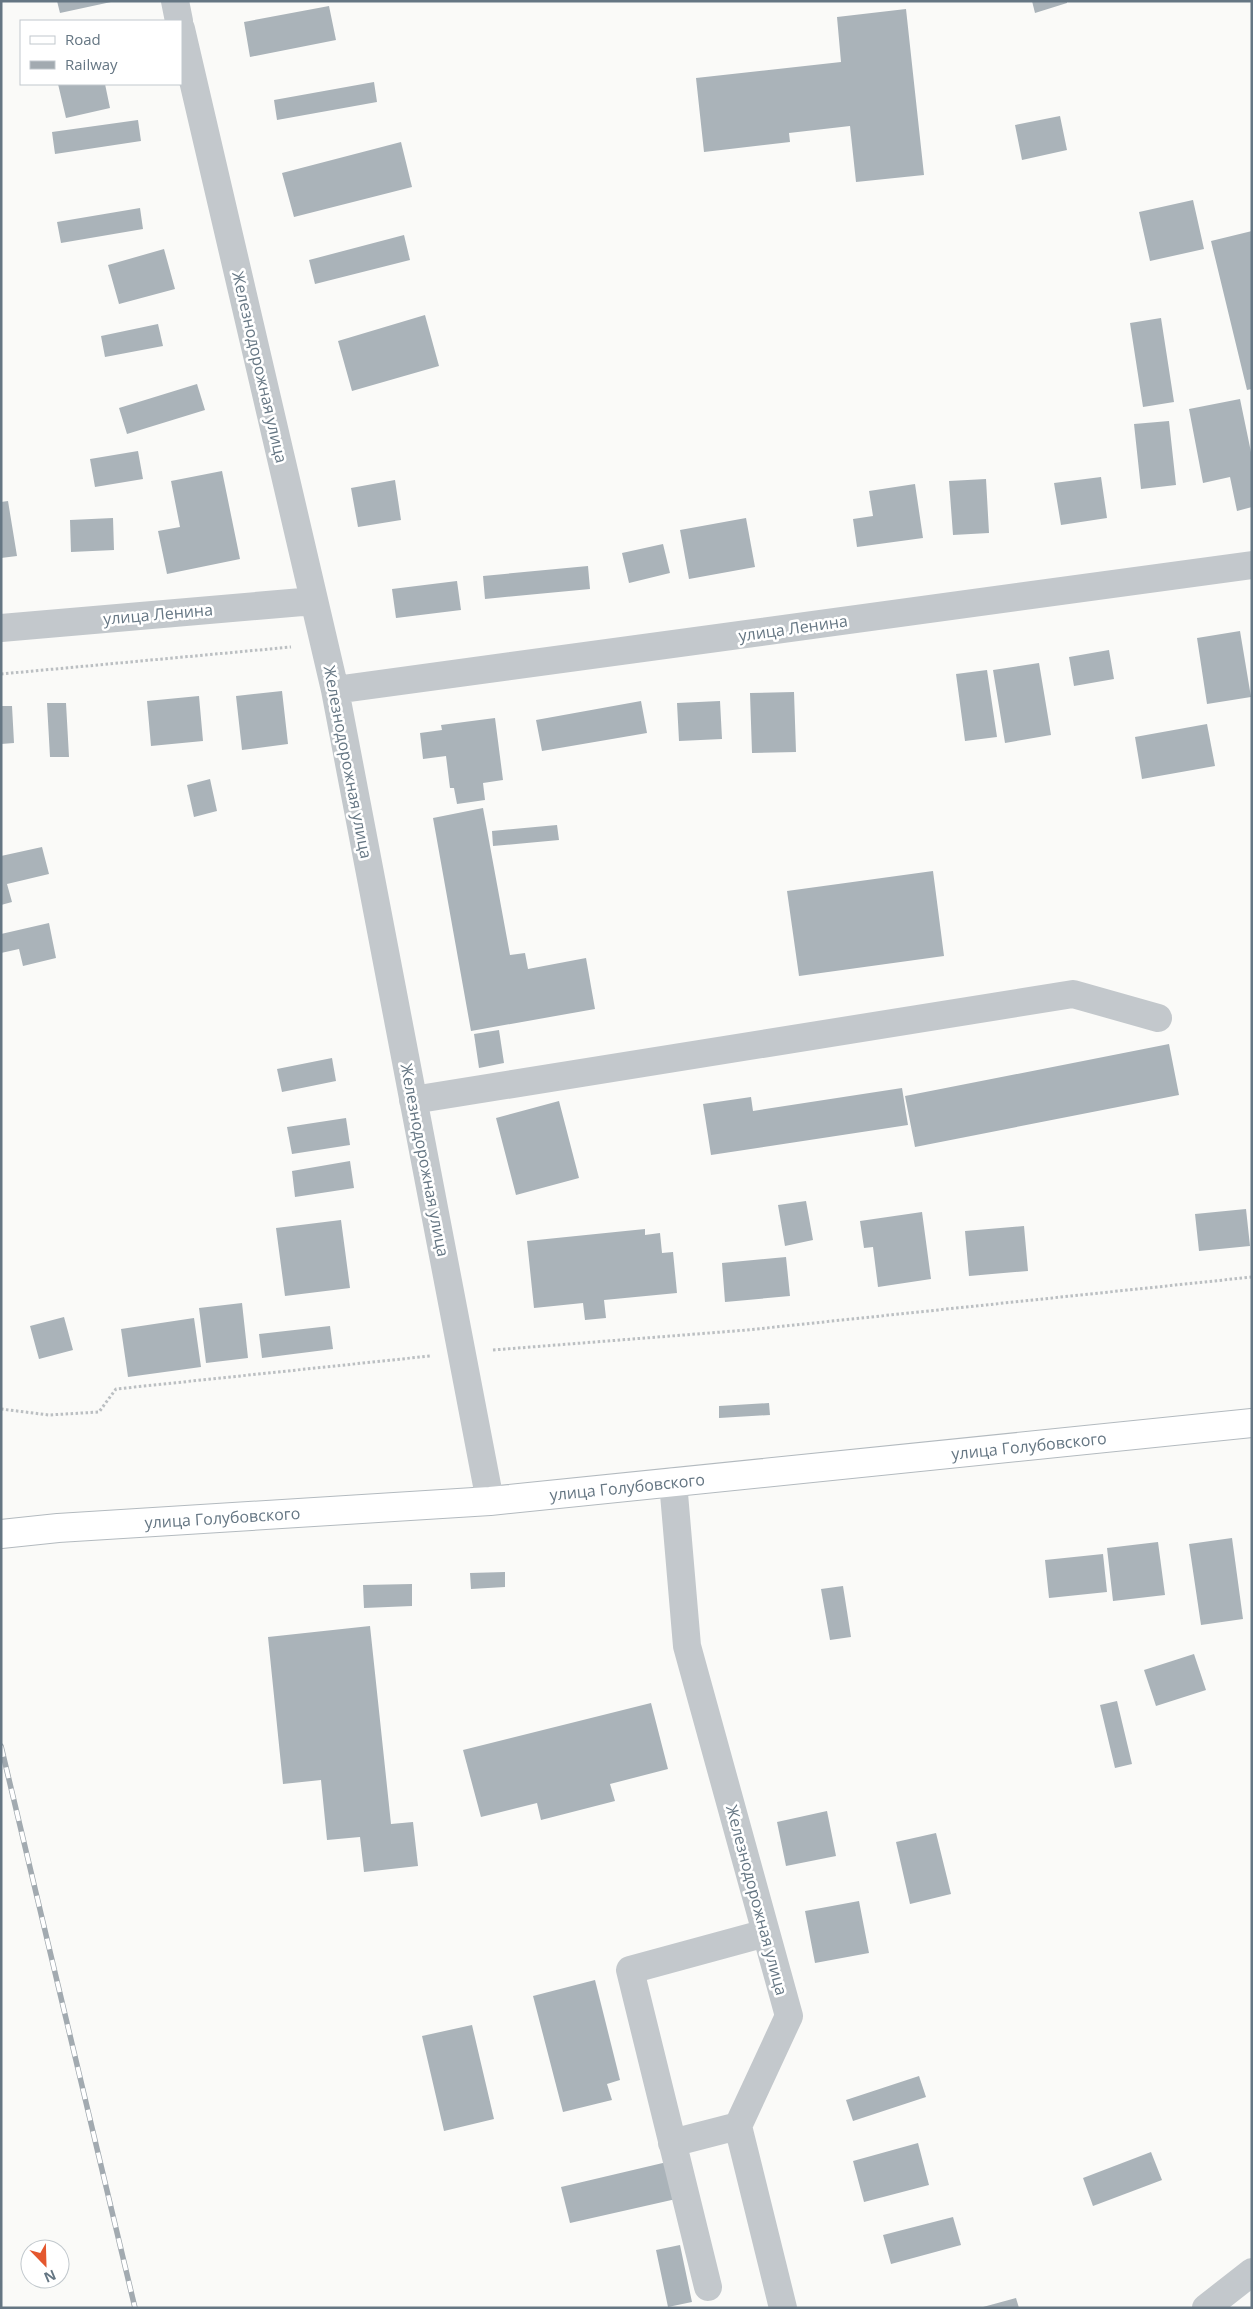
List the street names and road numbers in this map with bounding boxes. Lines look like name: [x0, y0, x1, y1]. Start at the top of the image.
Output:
street label: Железнодорожная улица: [227, 269, 293, 465]
street label: улица Ленина: [102, 598, 214, 630]
street label: улица Ленина: [737, 609, 849, 647]
street label: Железнодорожная улица: [318, 664, 378, 860]
street label: Железнодорожная улица: [395, 1062, 455, 1258]
street label: улица Голубовского: [950, 1427, 1108, 1465]
street label: улица Голубовского: [548, 1468, 706, 1506]
street label: улица Голубовского: [144, 1502, 301, 1534]
street label: Железнодорожная улица: [721, 1802, 793, 1998]

